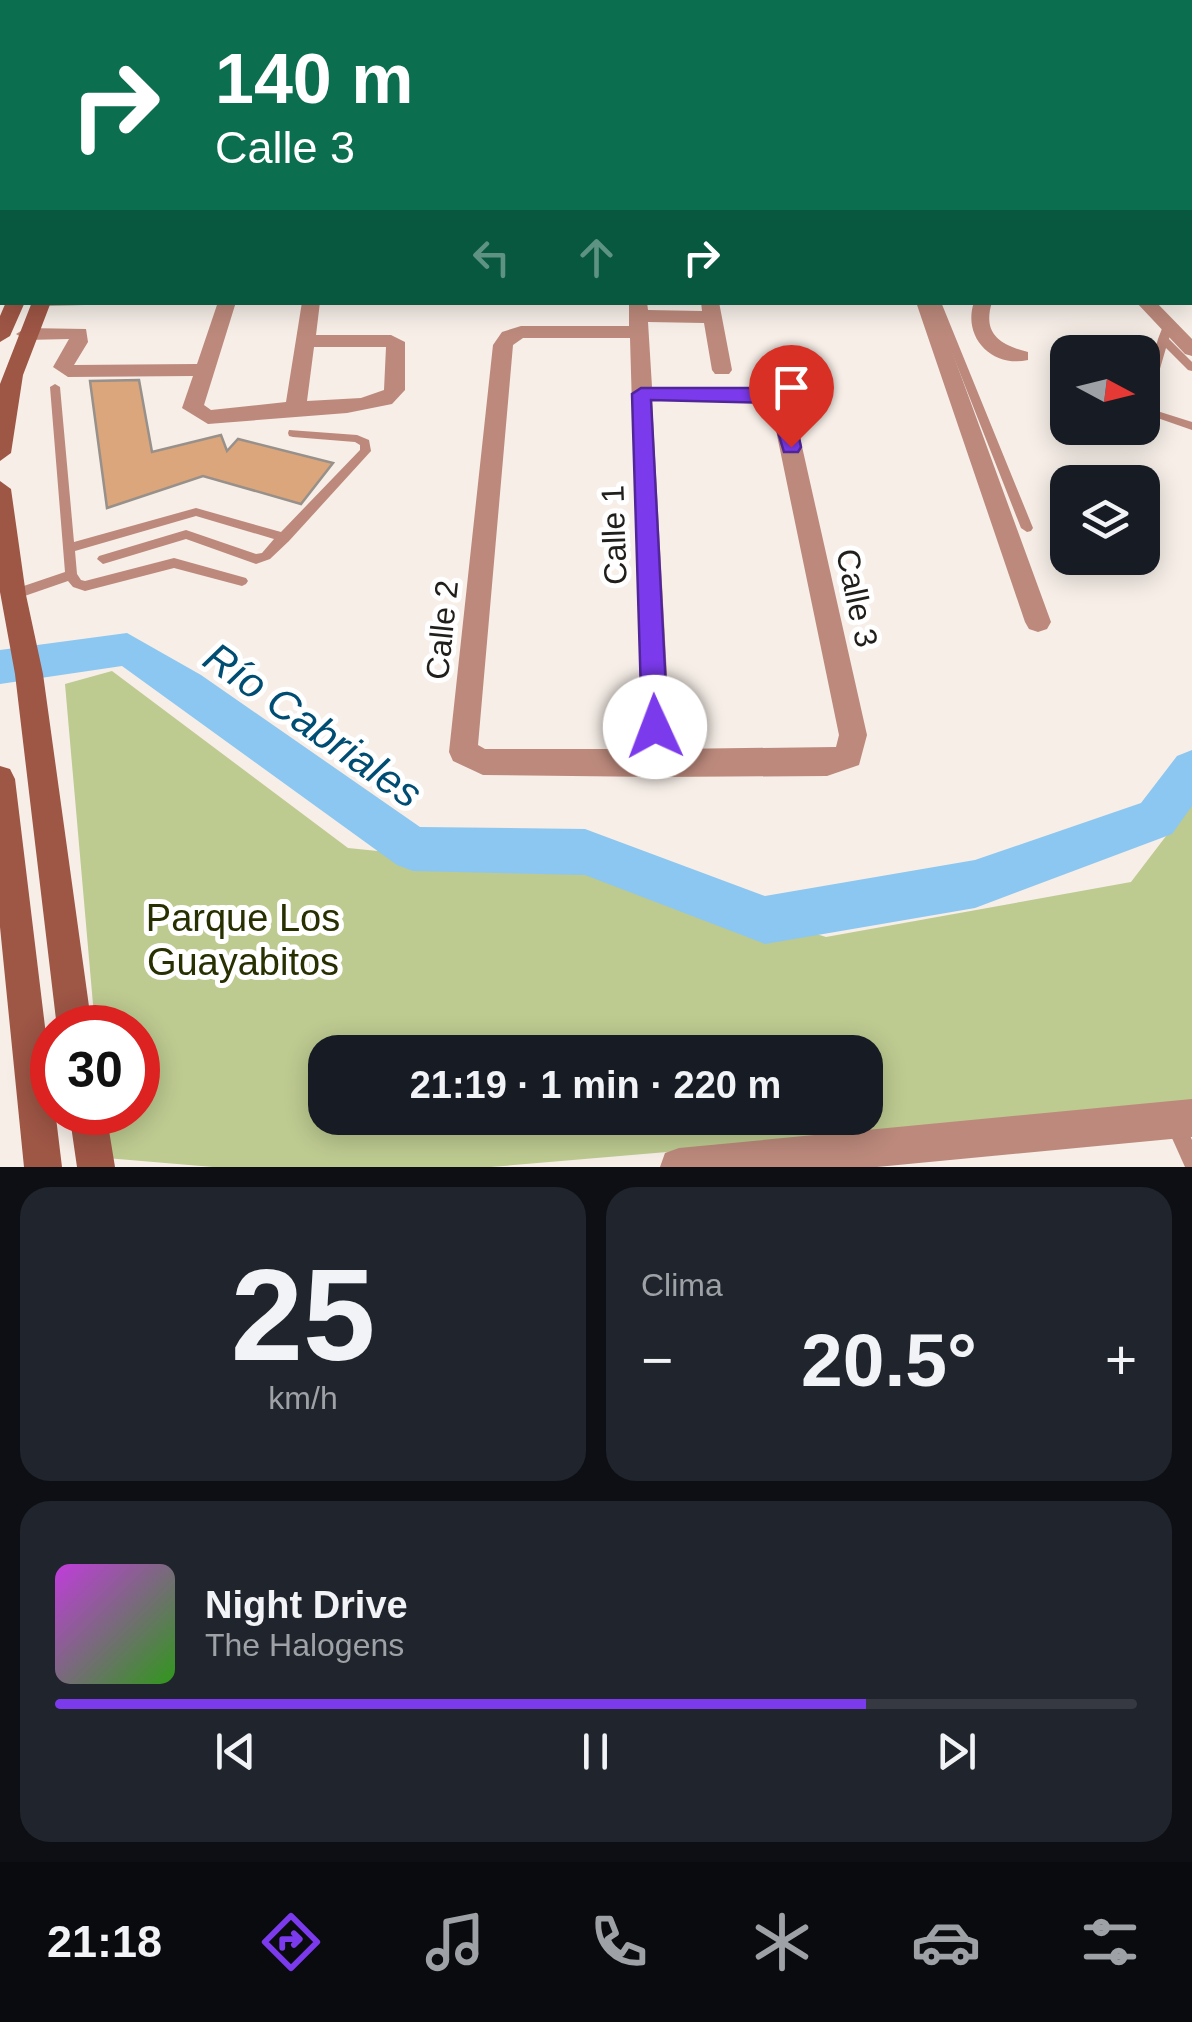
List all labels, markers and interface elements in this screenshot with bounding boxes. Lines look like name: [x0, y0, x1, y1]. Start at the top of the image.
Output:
icon: right: [50, 40, 180, 170]
text: 140 m: [215, 40, 413, 118]
text: Calle 3: [215, 122, 355, 173]
icon: left: [464, 230, 519, 285]
icon: ahead: [569, 230, 624, 285]
icon: right: [674, 230, 729, 285]
north arrow: [1050, 335, 1160, 445]
map controls: [1050, 335, 1160, 575]
pin: [749, 345, 834, 448]
icon: arrive: [764, 360, 819, 415]
button: layers: [1050, 465, 1160, 575]
street label: Calle 1: [594, 485, 634, 585]
street label: Calle 3: [829, 546, 885, 650]
street label: Calle 2: [419, 579, 465, 681]
water label: Río Cabriales: [195, 633, 431, 817]
position arrow: [603, 675, 707, 779]
park label: Parque Los Guayabitos: [146, 897, 340, 983]
speed limit sign: 30: [30, 1005, 160, 1135]
text: 21:19 · 1 min · 220 m: [410, 1064, 781, 1106]
text: 25: [231, 1242, 375, 1388]
text: Clima: [641, 1267, 723, 1303]
text: 20.5°: [801, 1318, 977, 1402]
text: −: [641, 1329, 673, 1391]
text: +: [1105, 1329, 1137, 1391]
text: km/h: [268, 1380, 338, 1416]
text: Night Drive: [205, 1584, 408, 1626]
text: The Halogens: [205, 1627, 404, 1663]
icon: previous: [208, 1724, 263, 1779]
icon: pause: [568, 1724, 623, 1779]
icon: next: [929, 1724, 984, 1779]
icon: directions: [256, 1907, 326, 1977]
icon: music: [420, 1907, 490, 1977]
icon: phone: [584, 1907, 654, 1977]
icon: climate: [747, 1907, 817, 1977]
icon: car: [911, 1907, 981, 1977]
icon: filters: [1075, 1907, 1145, 1977]
text: 21:18: [47, 1916, 162, 1967]

